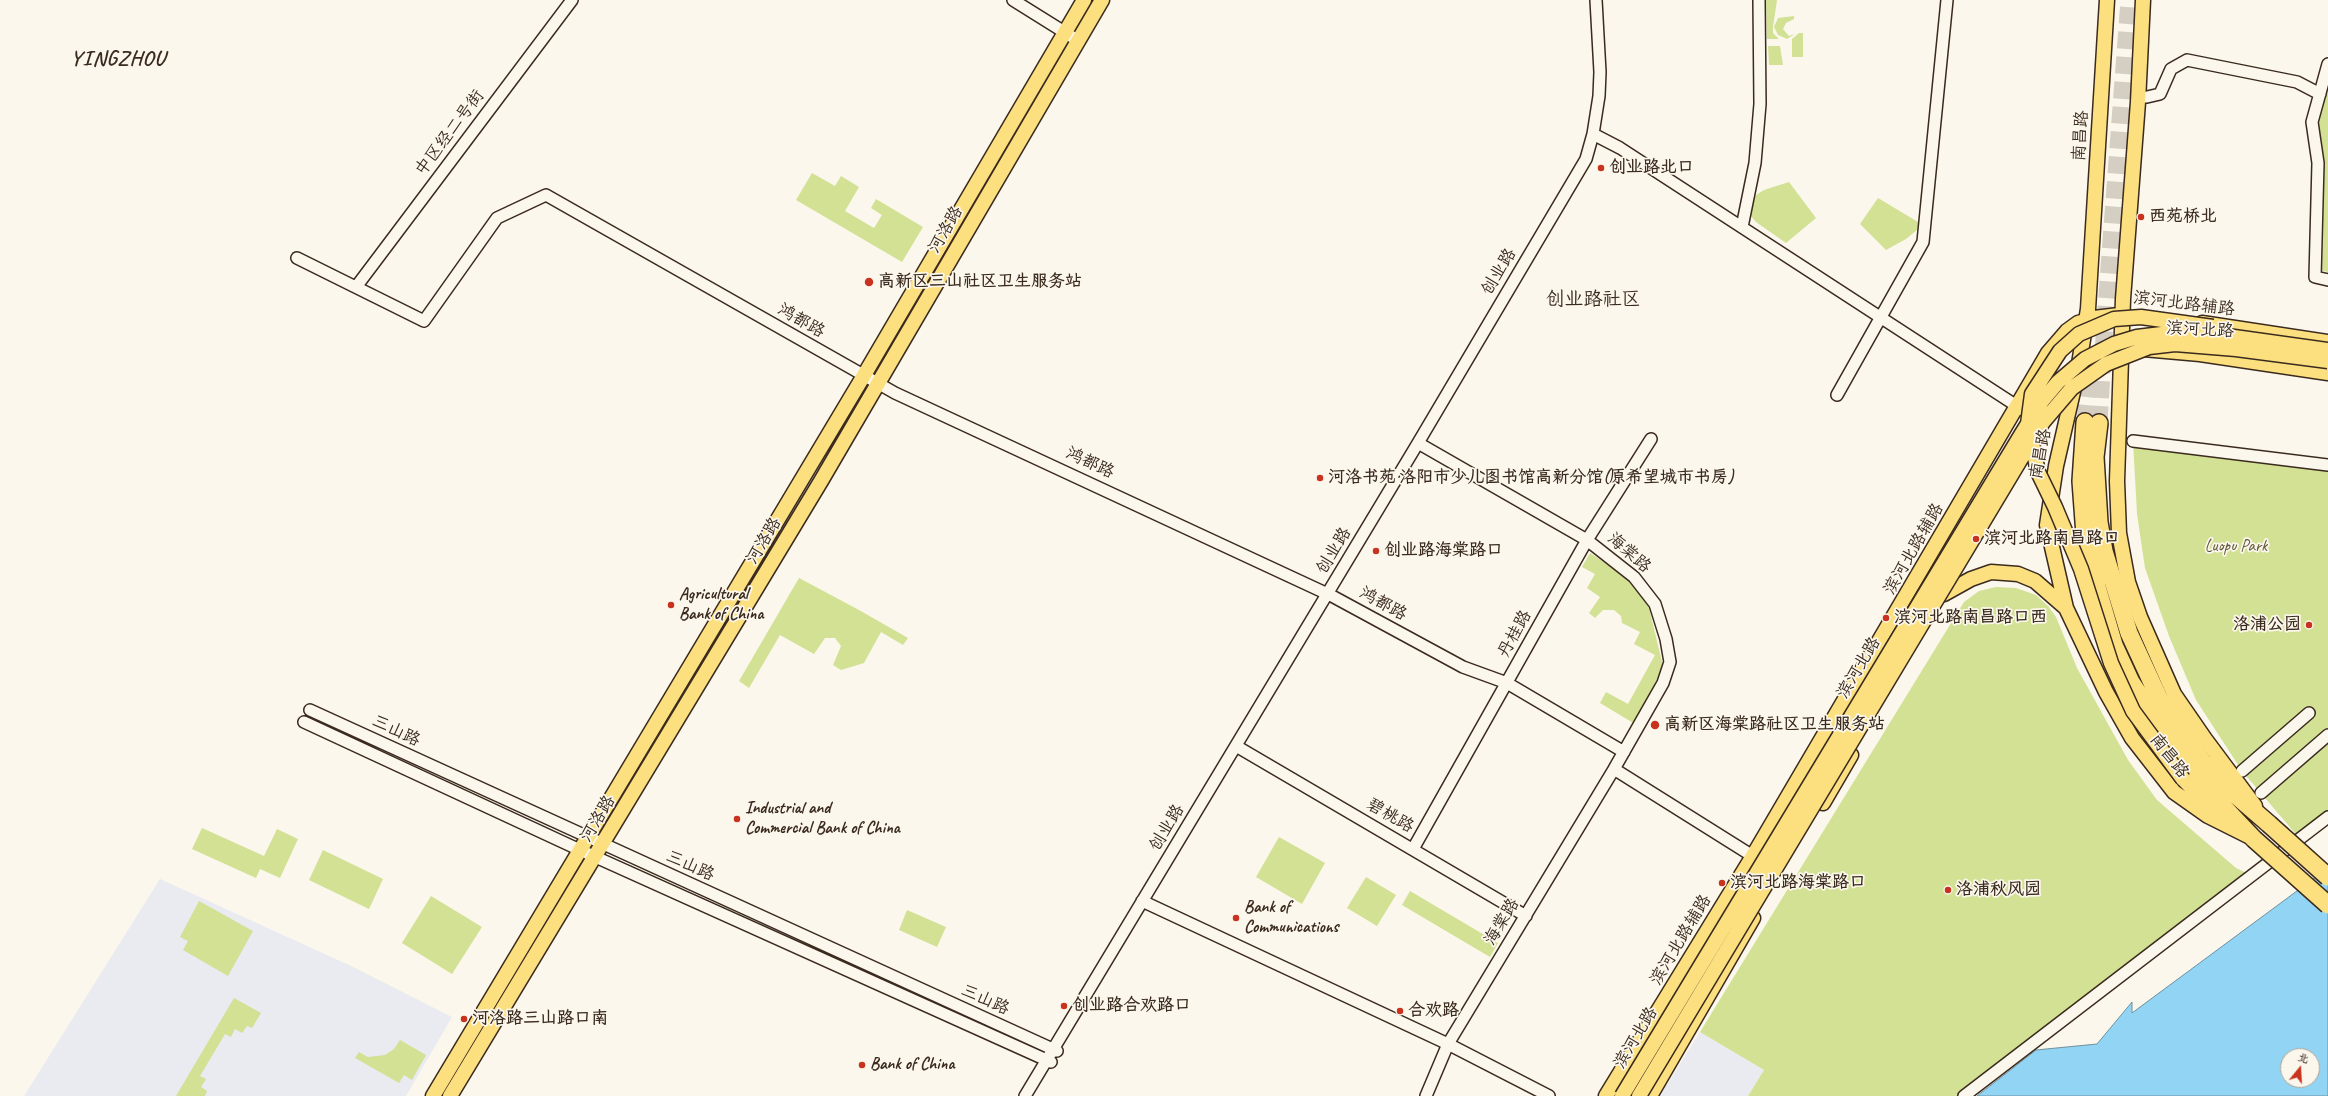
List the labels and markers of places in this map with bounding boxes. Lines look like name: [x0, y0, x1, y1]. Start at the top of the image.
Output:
place label: 创业路北口: [1609, 158, 1694, 178]
marker: 创业路北口: [1596, 163, 1606, 173]
place label: 西苑桥北: [2149, 207, 2217, 227]
marker: 西苑桥北: [2136, 212, 2146, 222]
place label: 高新区三山社区卫生服务站: [878, 272, 1082, 292]
marker: 高新区三山社区卫生服务站: [863, 276, 875, 288]
place label: 河洛书苑·洛阳市少儿图书馆高新分馆(原希望城市书房): [1328, 468, 1733, 488]
marker: 河洛书苑·洛阳市少儿图书馆高新分馆(原希望城市书房): [1315, 473, 1325, 483]
place label: 滨河北路南昌路口: [1984, 529, 2120, 549]
marker: 滨河北路南昌路口: [1971, 534, 1981, 544]
place label: 创业路海棠路口: [1384, 541, 1503, 561]
marker: 创业路海棠路口: [1371, 546, 1381, 556]
place label: Agricultural Bank of China: [679, 585, 763, 625]
marker: Agricultural Bank of China: [666, 600, 676, 610]
place label: 滨河北路南昌路口西: [1894, 608, 2047, 628]
marker: 滨河北路南昌路口西: [1881, 613, 1891, 623]
place label: 洛浦公园: [2233, 615, 2301, 635]
marker: 洛浦公园: [2304, 620, 2314, 630]
place label: 高新区海棠路社区卫生服务站: [1664, 715, 1885, 735]
marker: 高新区海棠路社区卫生服务站: [1649, 719, 1661, 731]
place label: Industrial and Commercial Bank of China: [745, 799, 900, 839]
marker: Industrial and Commercial Bank of China: [732, 814, 742, 824]
place label: 滨河北路海棠路口: [1730, 873, 1866, 893]
marker: 滨河北路海棠路口: [1717, 878, 1727, 888]
place label: 洛浦秋风园: [1956, 880, 2041, 900]
marker: 洛浦秋风园: [1943, 885, 1953, 895]
place label: Bank of Communications: [1244, 898, 1338, 938]
marker: Bank of Communications: [1231, 913, 1241, 923]
place label: 创业路合欢路口: [1072, 996, 1191, 1016]
marker: 创业路合欢路口: [1059, 1001, 1069, 1011]
place label: 合欢路: [1408, 1001, 1459, 1021]
marker: 合欢路: [1395, 1006, 1405, 1016]
place label: 河洛路三山路口南: [472, 1009, 608, 1029]
marker: 河洛路三山路口南: [459, 1014, 469, 1024]
place label: Bank of China: [870, 1055, 954, 1075]
marker: Bank of China: [857, 1060, 867, 1070]

